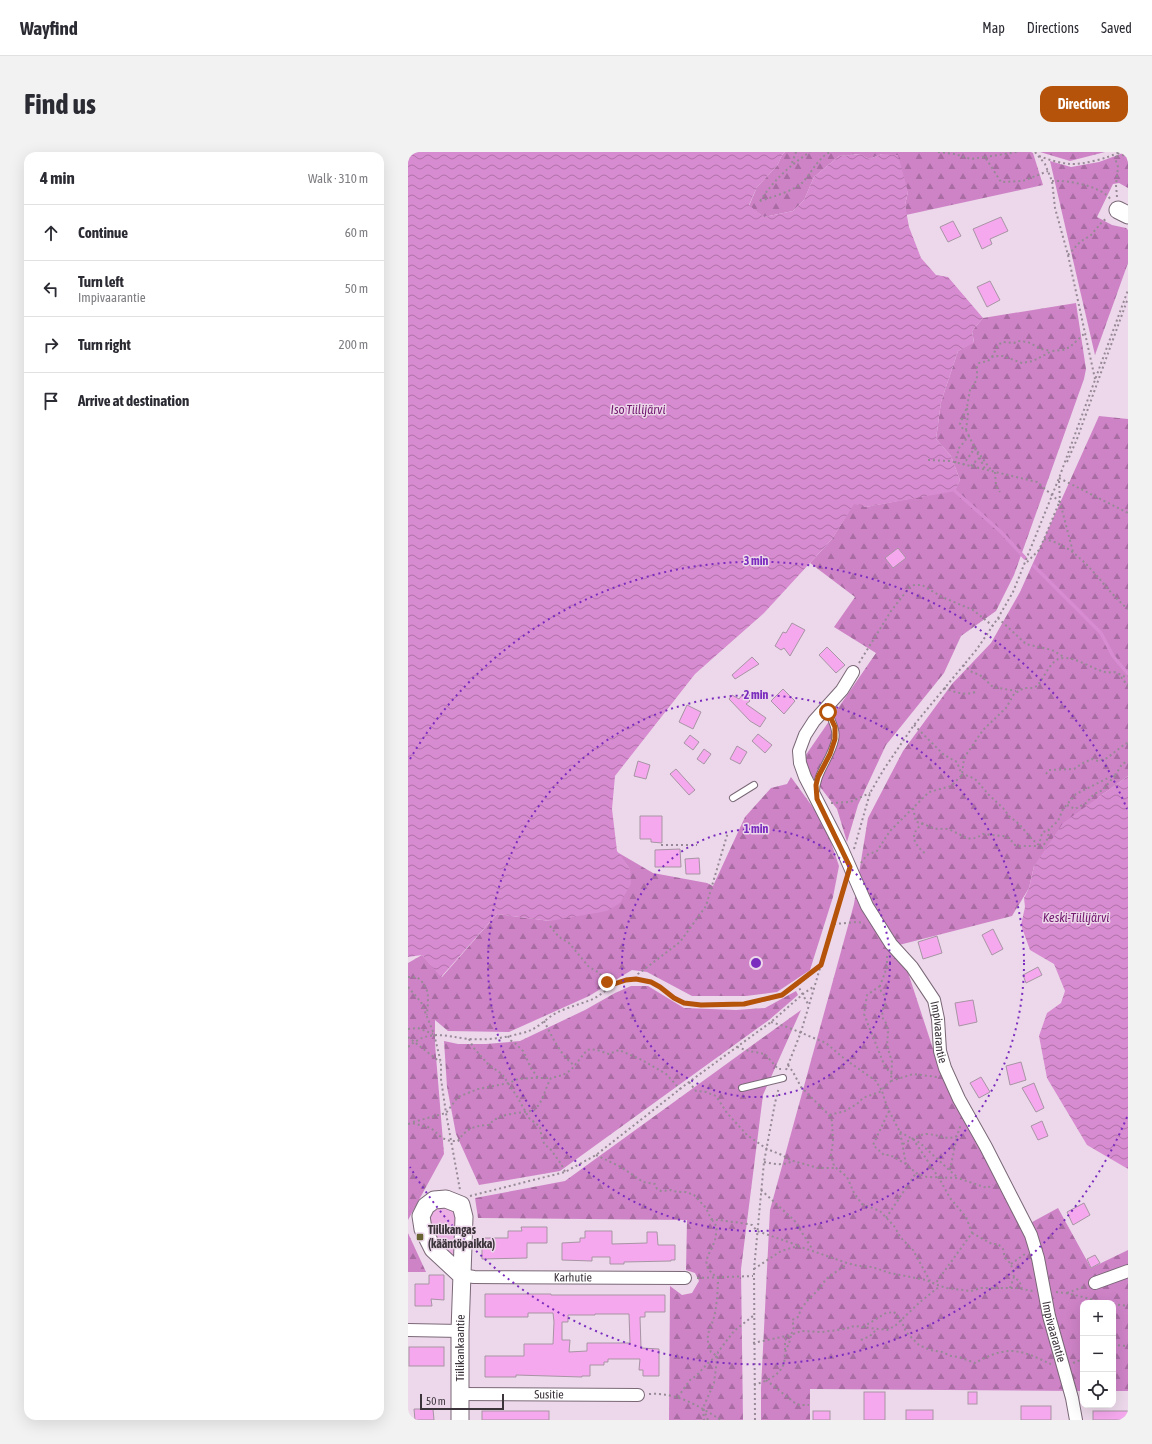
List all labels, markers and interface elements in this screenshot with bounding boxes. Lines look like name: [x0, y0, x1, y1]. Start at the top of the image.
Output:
text: Wayfind: [20, 17, 78, 39]
text: Map: [982, 20, 1005, 36]
text: Directions: [1027, 20, 1079, 36]
text: Saved: [1101, 20, 1132, 36]
button: Directions: [1040, 86, 1128, 122]
text: Find us: [24, 88, 96, 120]
text: 4 min: [40, 168, 75, 188]
text: Walk · 310 m: [308, 171, 368, 186]
icon: ahead: [40, 222, 62, 244]
text: Continue: [78, 224, 128, 241]
text: 60 m: [345, 225, 368, 240]
text: Turn left: [78, 273, 124, 290]
icon: left: [40, 278, 62, 300]
text: 50 m: [345, 281, 368, 296]
text: Impivaarantie: [78, 290, 146, 305]
icon: right: [40, 334, 62, 356]
text: Turn right: [78, 336, 131, 353]
text: 200 m: [339, 337, 368, 352]
icon: arrive: [40, 390, 62, 412]
text: Arrive at destination: [78, 392, 189, 409]
water label: Iso Tiilijärvi: [611, 402, 665, 417]
text: 3 min: [744, 554, 768, 568]
text: 2 min: [744, 688, 768, 702]
route start: [819, 703, 837, 721]
text: 1 min: [744, 822, 768, 836]
water label: Keski-Tiilijärvi: [1043, 910, 1109, 925]
centre of rings: [749, 956, 763, 970]
route end: [598, 973, 616, 991]
street label: Impivaarantie: [927, 1000, 950, 1065]
place label: Tiilikangas (kääntöpaikka): [428, 1223, 495, 1251]
marker: Tiilikangas (kääntöpaikka): [415, 1232, 425, 1242]
street label: Karhutie: [554, 1270, 592, 1285]
street label: Impivaarantie: [1039, 1300, 1069, 1364]
map controls: [1080, 1300, 1116, 1408]
button: +: [1080, 1300, 1116, 1336]
street label: Tiilikankaantie: [453, 1314, 468, 1382]
button: −: [1080, 1336, 1116, 1372]
button: locate: [1080, 1372, 1116, 1408]
street label: Susitie: [534, 1387, 564, 1402]
scale bar: [420, 1392, 504, 1411]
text: 50 m: [426, 1395, 446, 1407]

